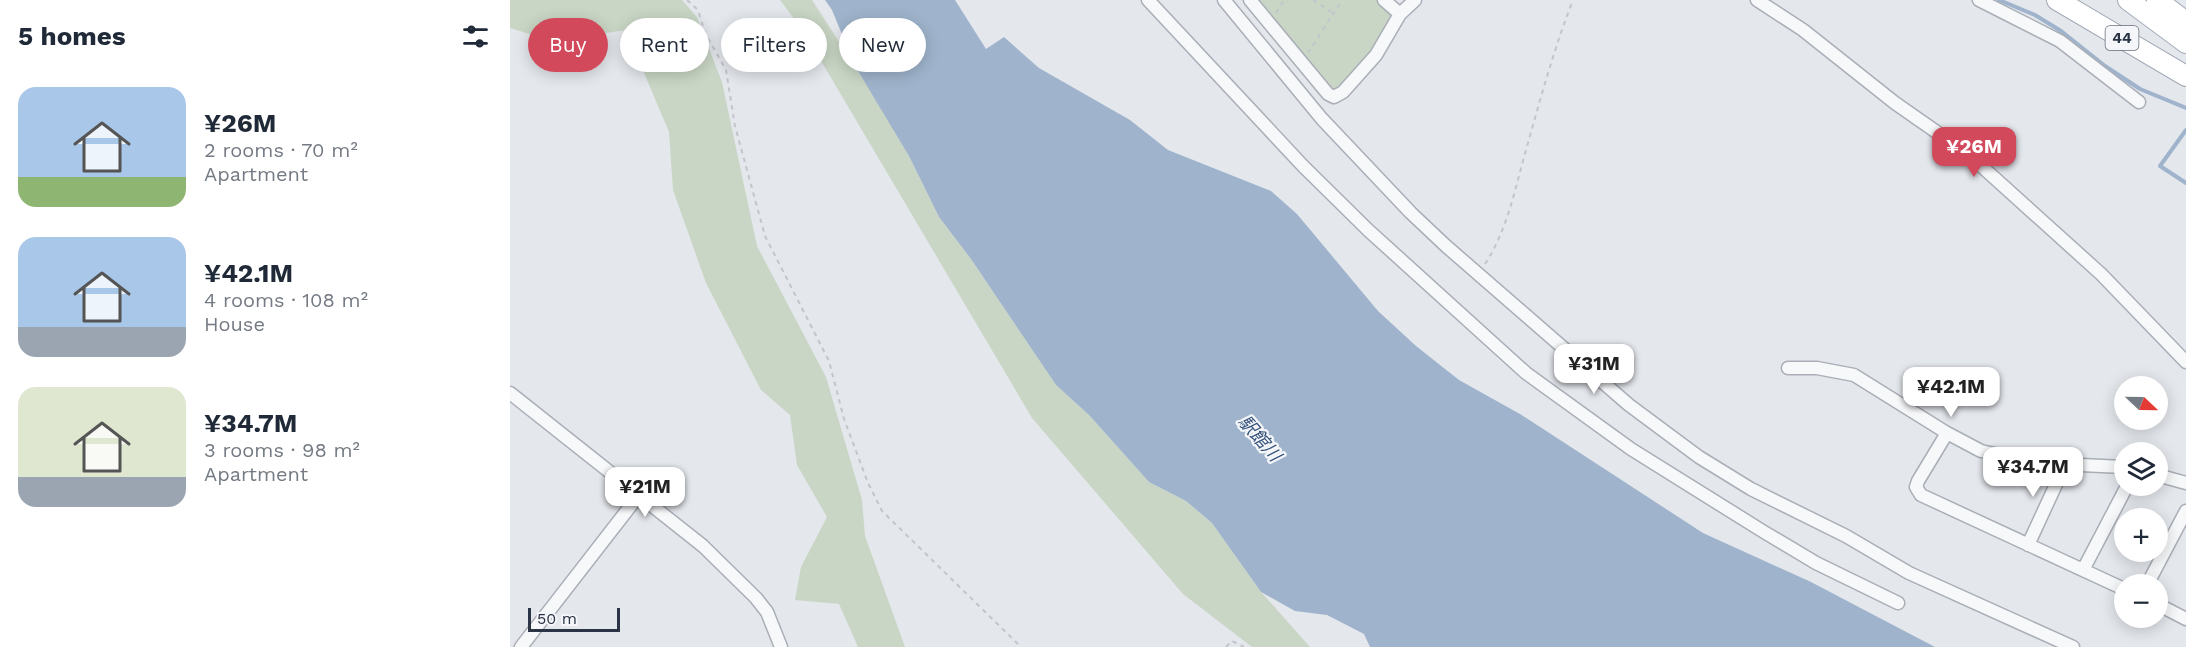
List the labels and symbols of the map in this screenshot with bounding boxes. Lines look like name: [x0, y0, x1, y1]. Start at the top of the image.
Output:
road number: 44: [2106, 26, 2138, 50]
pin: ¥26M: [1938, 127, 2010, 178]
pin: ¥31M: [1558, 344, 1630, 395]
pin: ¥42.1M: [1902, 367, 2000, 418]
north arrow: [2114, 376, 2168, 430]
water label: 駅館川: [1234, 411, 1287, 467]
pin: ¥34.7M: [1984, 447, 2082, 498]
pin: ¥21M: [609, 467, 681, 518]
scale bar: [528, 605, 620, 632]

